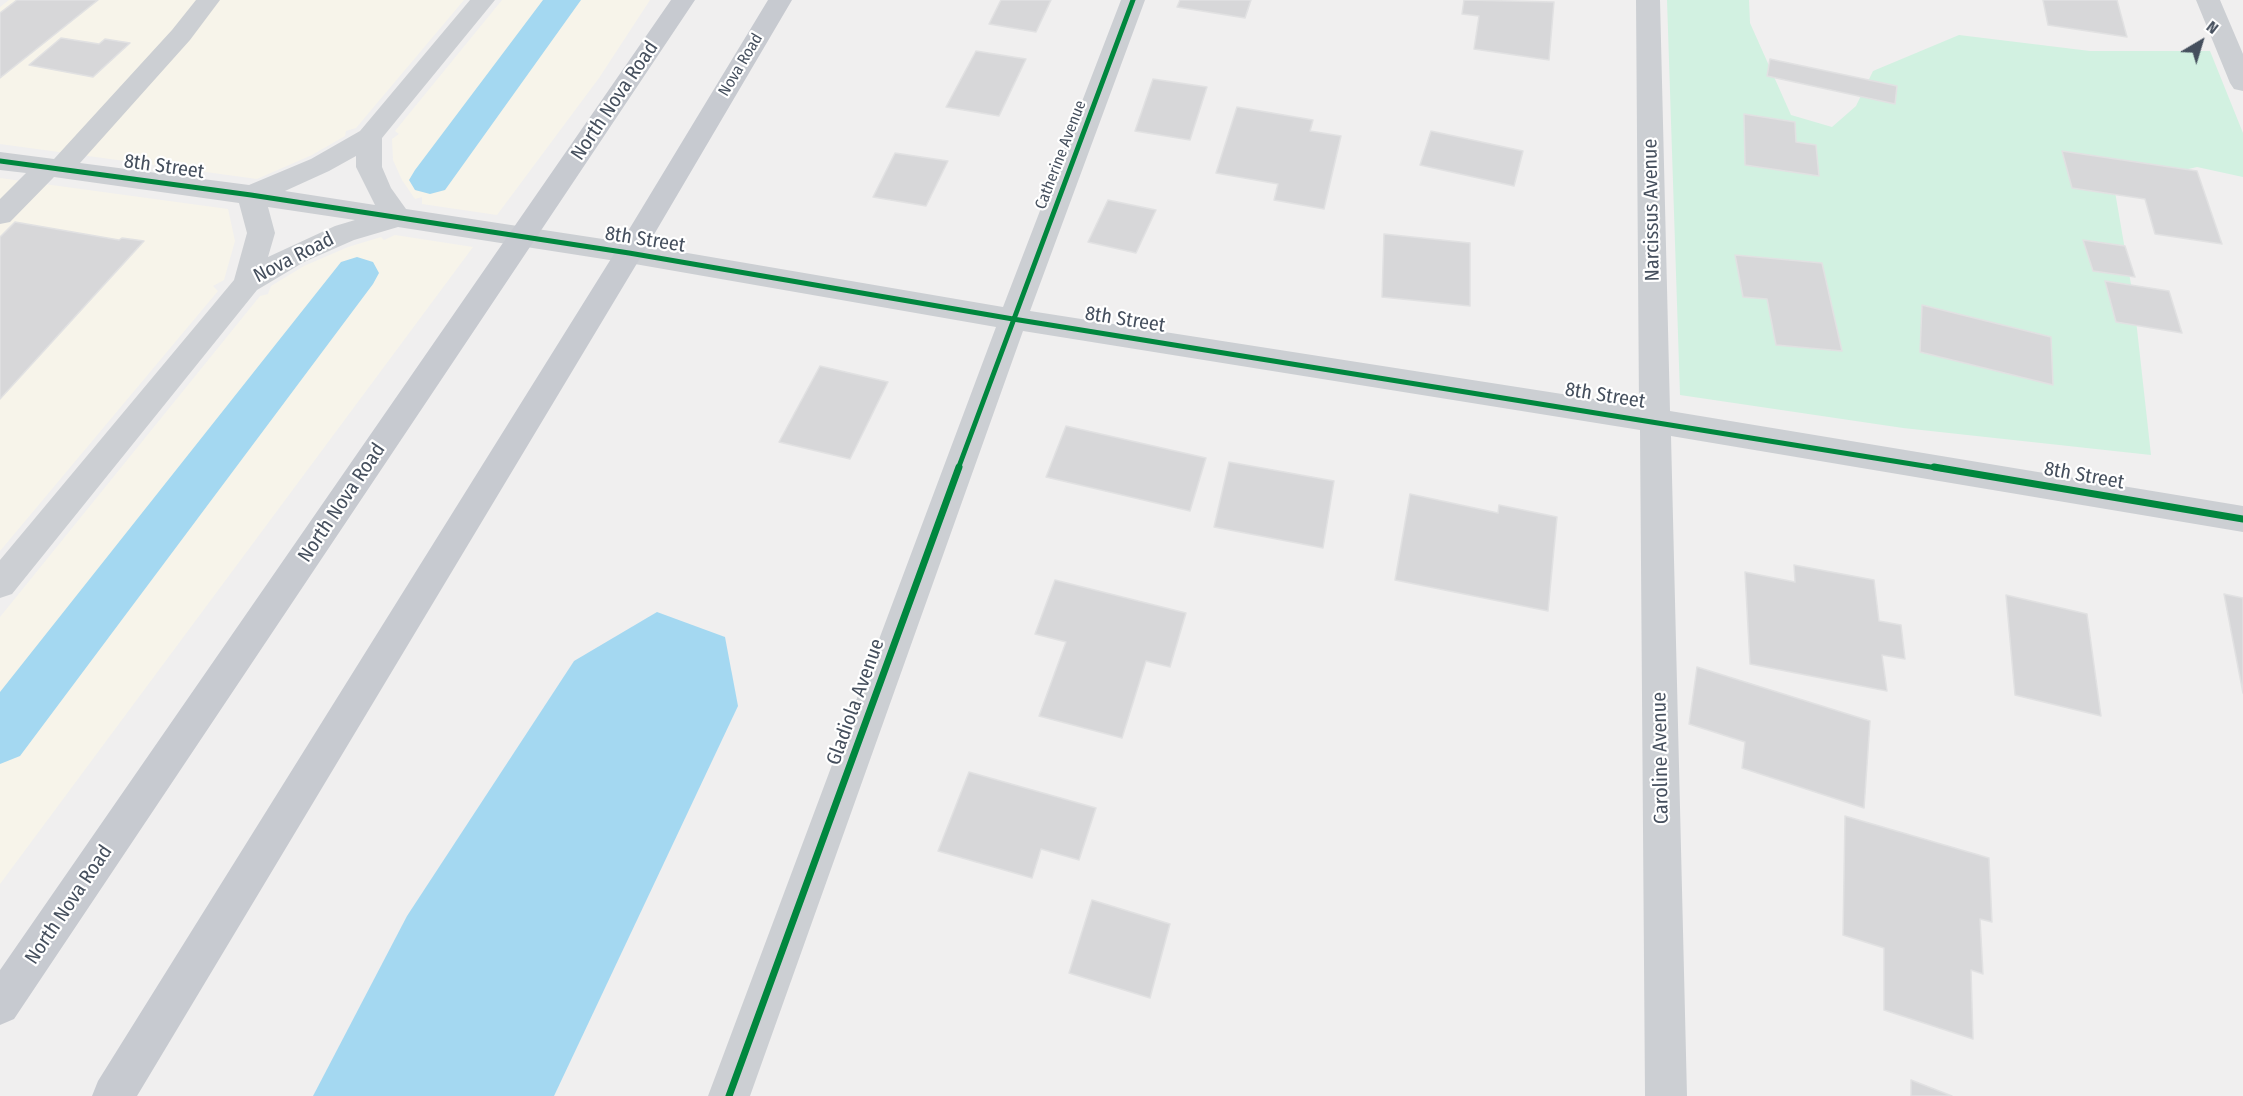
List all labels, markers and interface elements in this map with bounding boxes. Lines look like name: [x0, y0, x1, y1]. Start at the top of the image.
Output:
north arrow: [2171, 12, 2231, 72]
text: N: [2203, 17, 2222, 38]
street label: Nova Road: [715, 30, 767, 100]
street label: North Nova Road: [566, 37, 664, 165]
street label: Catherine Avenue: [1031, 98, 1091, 212]
street label: Narcissus Avenue: [1639, 138, 1665, 282]
street label: 8th Street: [122, 149, 206, 185]
street label: 8th Street: [603, 222, 687, 258]
street label: Nova Road: [250, 228, 338, 288]
street label: 8th Street: [1083, 302, 1167, 338]
street label: 8th Street: [1563, 378, 1647, 414]
street label: North Nova Road: [293, 439, 391, 567]
street label: 8th Street: [2042, 457, 2126, 495]
street label: Gladiola Avenue: [822, 636, 890, 768]
street label: Caroline Avenue: [1648, 692, 1674, 824]
street label: North Nova Road: [20, 841, 118, 969]

